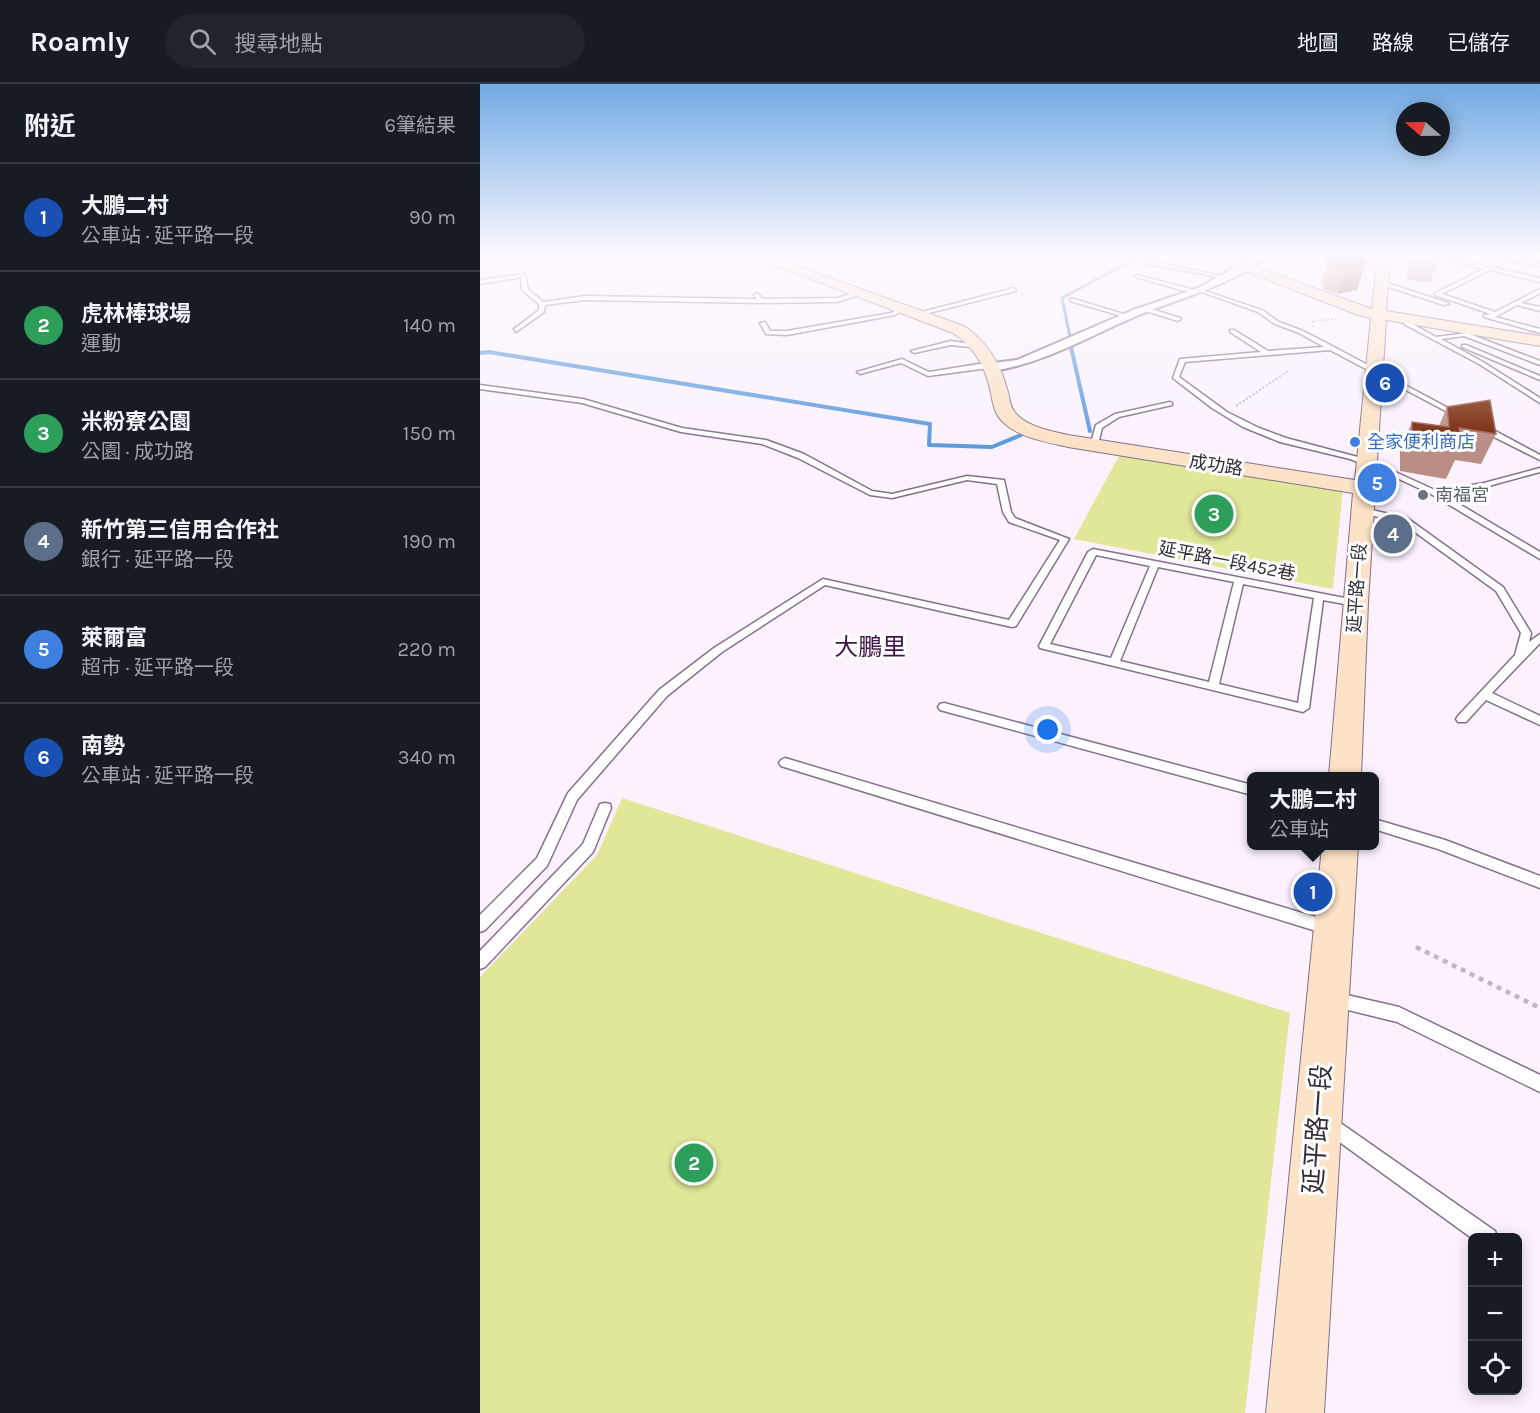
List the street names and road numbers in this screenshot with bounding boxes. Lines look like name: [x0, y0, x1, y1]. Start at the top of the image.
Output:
street label: 成功路: [1188, 450, 1244, 480]
street label: 延平路一段452巷: [1157, 537, 1297, 585]
street label: 延平路一段: [1343, 542, 1371, 634]
street label: 延平路一段: [1298, 1063, 1337, 1195]

